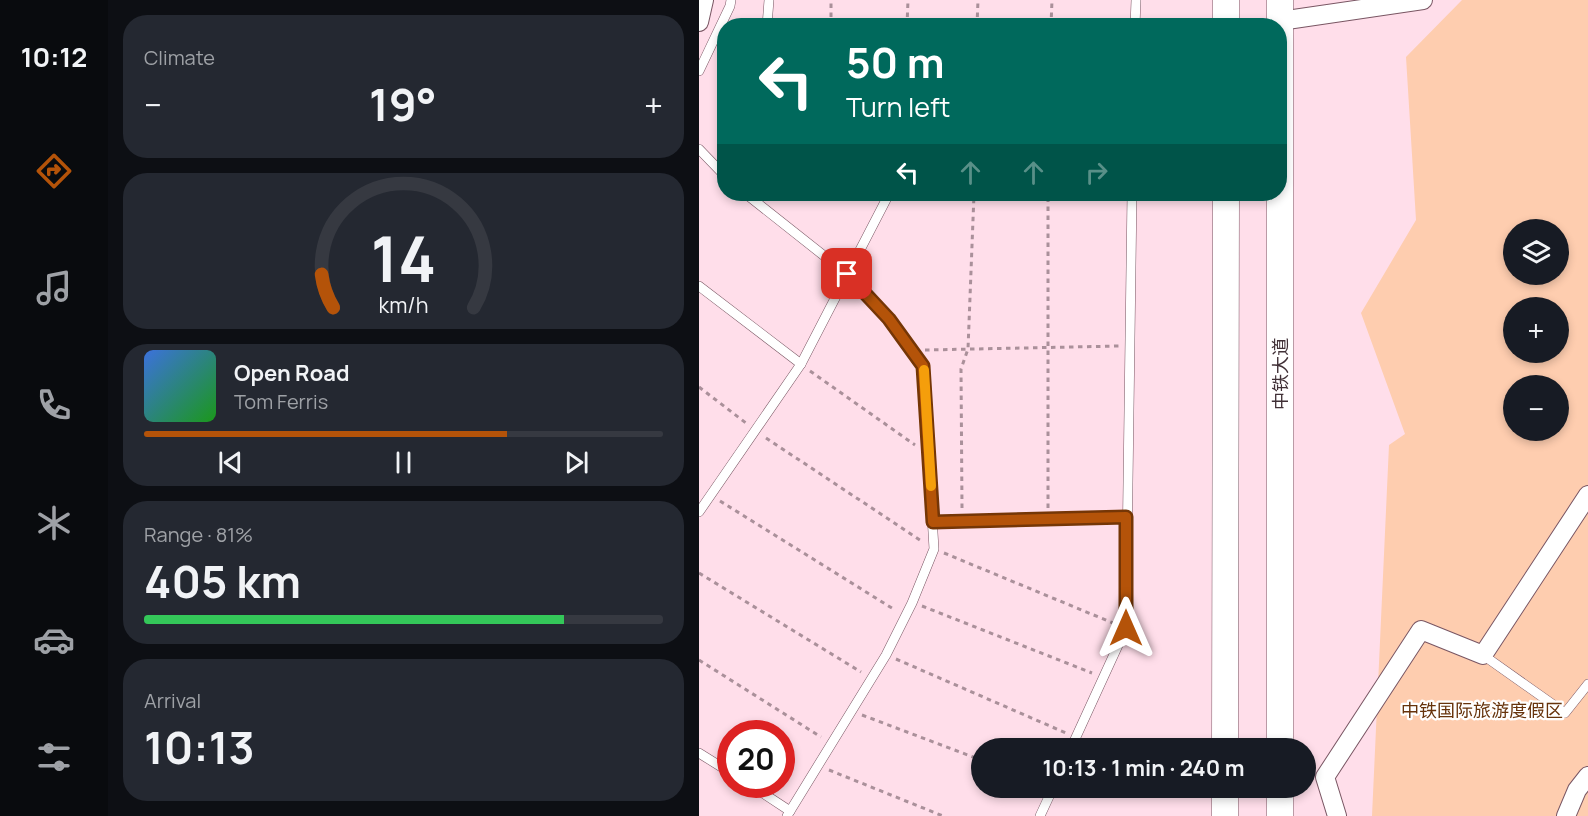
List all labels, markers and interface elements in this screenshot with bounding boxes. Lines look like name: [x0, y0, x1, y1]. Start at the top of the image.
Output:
text: 50 m: [846, 33, 944, 91]
text: 10:12: [21, 38, 87, 75]
icon: left: [747, 42, 825, 120]
text: Climate: [144, 44, 215, 71]
text: 19°: [369, 73, 437, 135]
text: −: [144, 82, 162, 127]
text: +: [644, 82, 663, 127]
text: Turn left: [846, 88, 950, 125]
icon: directions: [33, 150, 75, 192]
icon: left: [891, 156, 924, 189]
icon: ahead: [954, 156, 987, 189]
icon: ahead: [1017, 156, 1050, 189]
icon: right: [1080, 156, 1113, 189]
text: 14: [371, 215, 436, 301]
map controls: [1503, 219, 1569, 441]
button: layers: [1503, 219, 1569, 285]
pin: [821, 248, 872, 299]
icon: arrive: [830, 257, 863, 290]
icon: music: [33, 267, 75, 309]
text: km/h: [379, 290, 428, 319]
button: +: [1503, 297, 1569, 363]
street label: 中铁大道: [1268, 338, 1292, 410]
text: Open Road: [234, 358, 349, 388]
button: −: [1503, 375, 1569, 441]
icon: phone: [33, 384, 75, 426]
text: Tom Ferris: [234, 388, 328, 415]
icon: previous: [214, 446, 247, 479]
icon: pause: [387, 446, 420, 479]
icon: next: [560, 446, 593, 479]
icon: climate: [33, 502, 75, 544]
text: Range · 81%: [144, 521, 253, 548]
text: 405 km: [144, 550, 301, 612]
position arrow: [1094, 596, 1158, 660]
icon: car: [33, 619, 75, 661]
text: Arrival: [144, 687, 201, 714]
park label: 中铁国际旅游度假区: [1401, 698, 1563, 722]
text: 10:13: [144, 716, 255, 778]
speed limit sign: 20: [717, 720, 795, 798]
icon: filters: [33, 736, 75, 778]
text: 10:13 · 1 min · 240 m: [1043, 753, 1244, 783]

